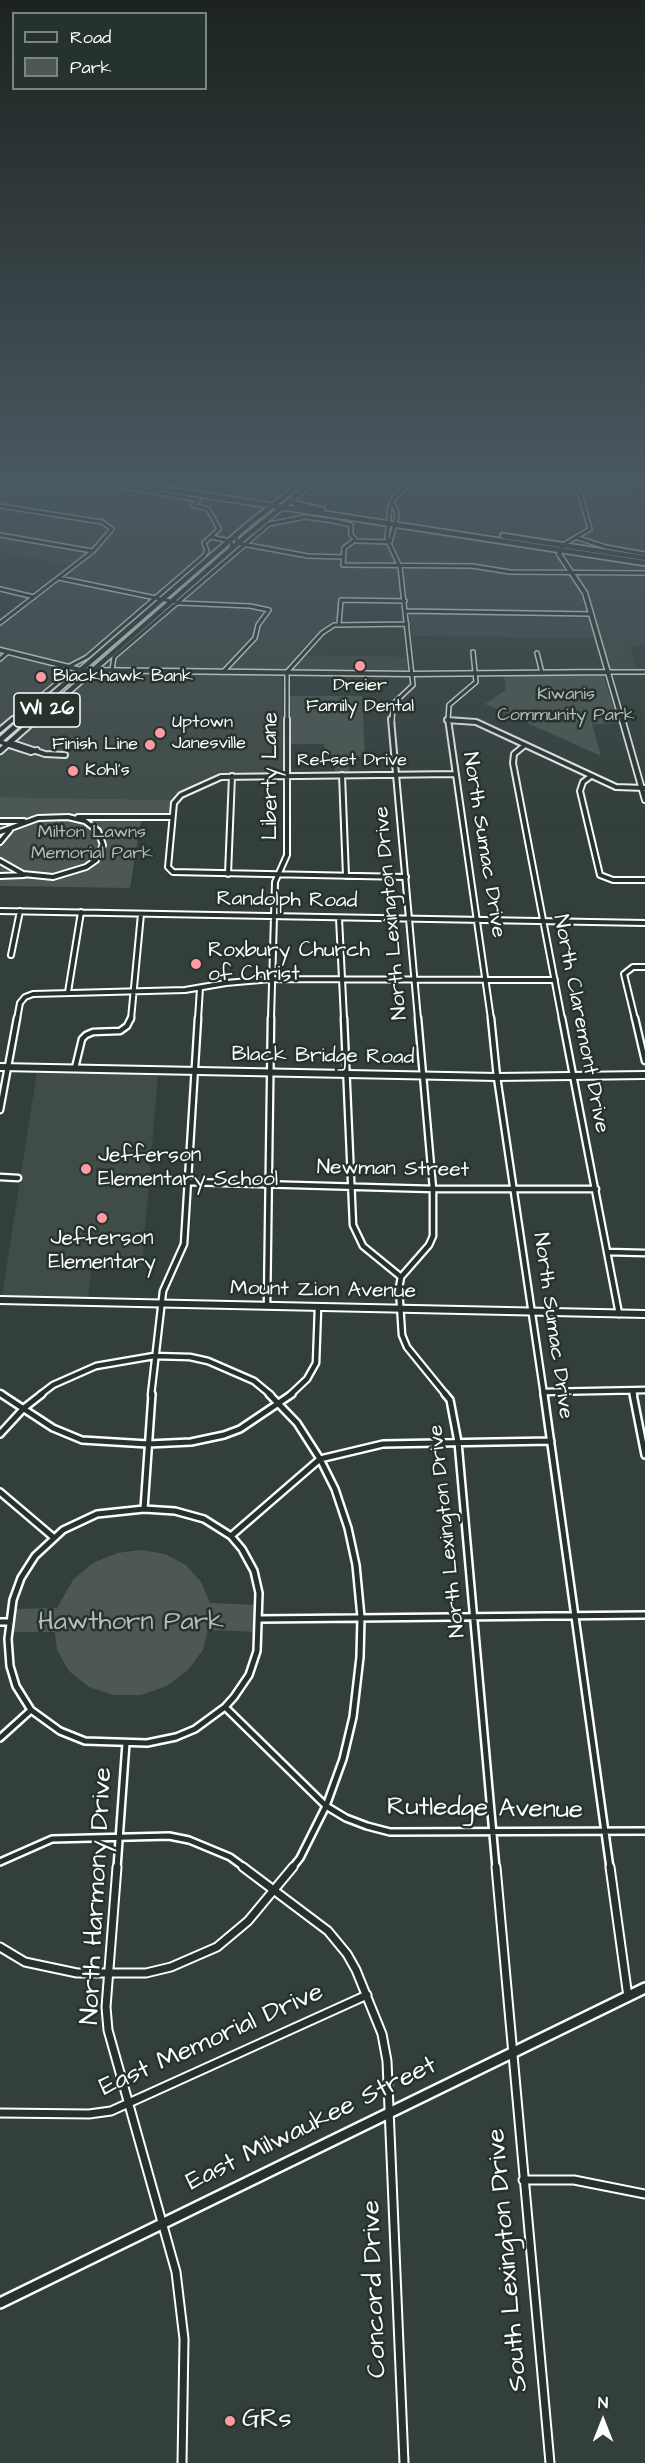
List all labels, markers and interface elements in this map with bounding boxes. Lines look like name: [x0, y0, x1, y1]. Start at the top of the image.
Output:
legend: [12, 12, 207, 90]
text: Road: [70, 25, 111, 50]
text: Park: [70, 55, 112, 80]
marker: Dreier Family Dental: [353, 659, 367, 673]
place label: Blackhawk Bank: [53, 666, 193, 688]
marker: Blackhawk Bank: [34, 670, 48, 684]
place label: Dreier Family Dental: [306, 675, 414, 718]
park label: Kiwanis Community Park: [497, 684, 635, 726]
road number: WI 26: [14, 693, 80, 727]
place label: Uptown Janesville: [172, 712, 246, 754]
street label: Liberty Lane: [259, 712, 285, 840]
marker: Uptown Janesville: [153, 726, 167, 740]
place label: Finish Line: [52, 734, 138, 756]
marker: Finish Line: [143, 738, 157, 752]
street label: Refset Drive: [297, 750, 407, 772]
street label: North Sumac Drive: [456, 750, 510, 940]
place label: Kohl's: [85, 760, 130, 782]
marker: Kohl's: [66, 764, 80, 778]
street label: North Lexington Drive: [370, 805, 414, 1021]
park label: Milton Lawns Memorial Park: [31, 822, 153, 864]
street label: Randolph Road: [216, 887, 358, 915]
street label: North Claremont Drive: [546, 913, 614, 1135]
place label: Roxbury Church of Christ: [208, 939, 370, 989]
marker: Roxbury Church of Christ: [189, 957, 203, 971]
street label: Black Bridge Road: [231, 1043, 415, 1071]
place label: Jefferson Elementary School: [98, 1144, 278, 1194]
street label: Newman Street: [317, 1156, 469, 1184]
marker: Jefferson Elementary School: [79, 1162, 93, 1176]
marker: Jefferson Elementary: [95, 1211, 109, 1225]
place label: Jefferson Elementary: [48, 1227, 156, 1277]
street label: North Sumac Drive: [526, 1231, 578, 1421]
street label: Mount Zion Avenue: [230, 1277, 416, 1305]
street label: North Lexington Drive: [424, 1423, 472, 1639]
park label: Hawthorn Park: [38, 1608, 224, 1640]
street label: North Harmony Drive: [76, 1767, 120, 2025]
street label: Rutledge Avenue: [387, 1793, 583, 1827]
street label: East Memorial Drive: [95, 1978, 329, 2104]
street label: East Milwaukee Street: [182, 2051, 442, 2199]
street label: South Lexington Drive: [482, 2127, 536, 2393]
street label: Concord Drive: [357, 2200, 395, 2378]
north arrow: [573, 2391, 633, 2451]
text: N: [598, 2392, 608, 2414]
place label: GRs: [242, 2405, 292, 2437]
marker: GRs: [223, 2414, 237, 2428]

